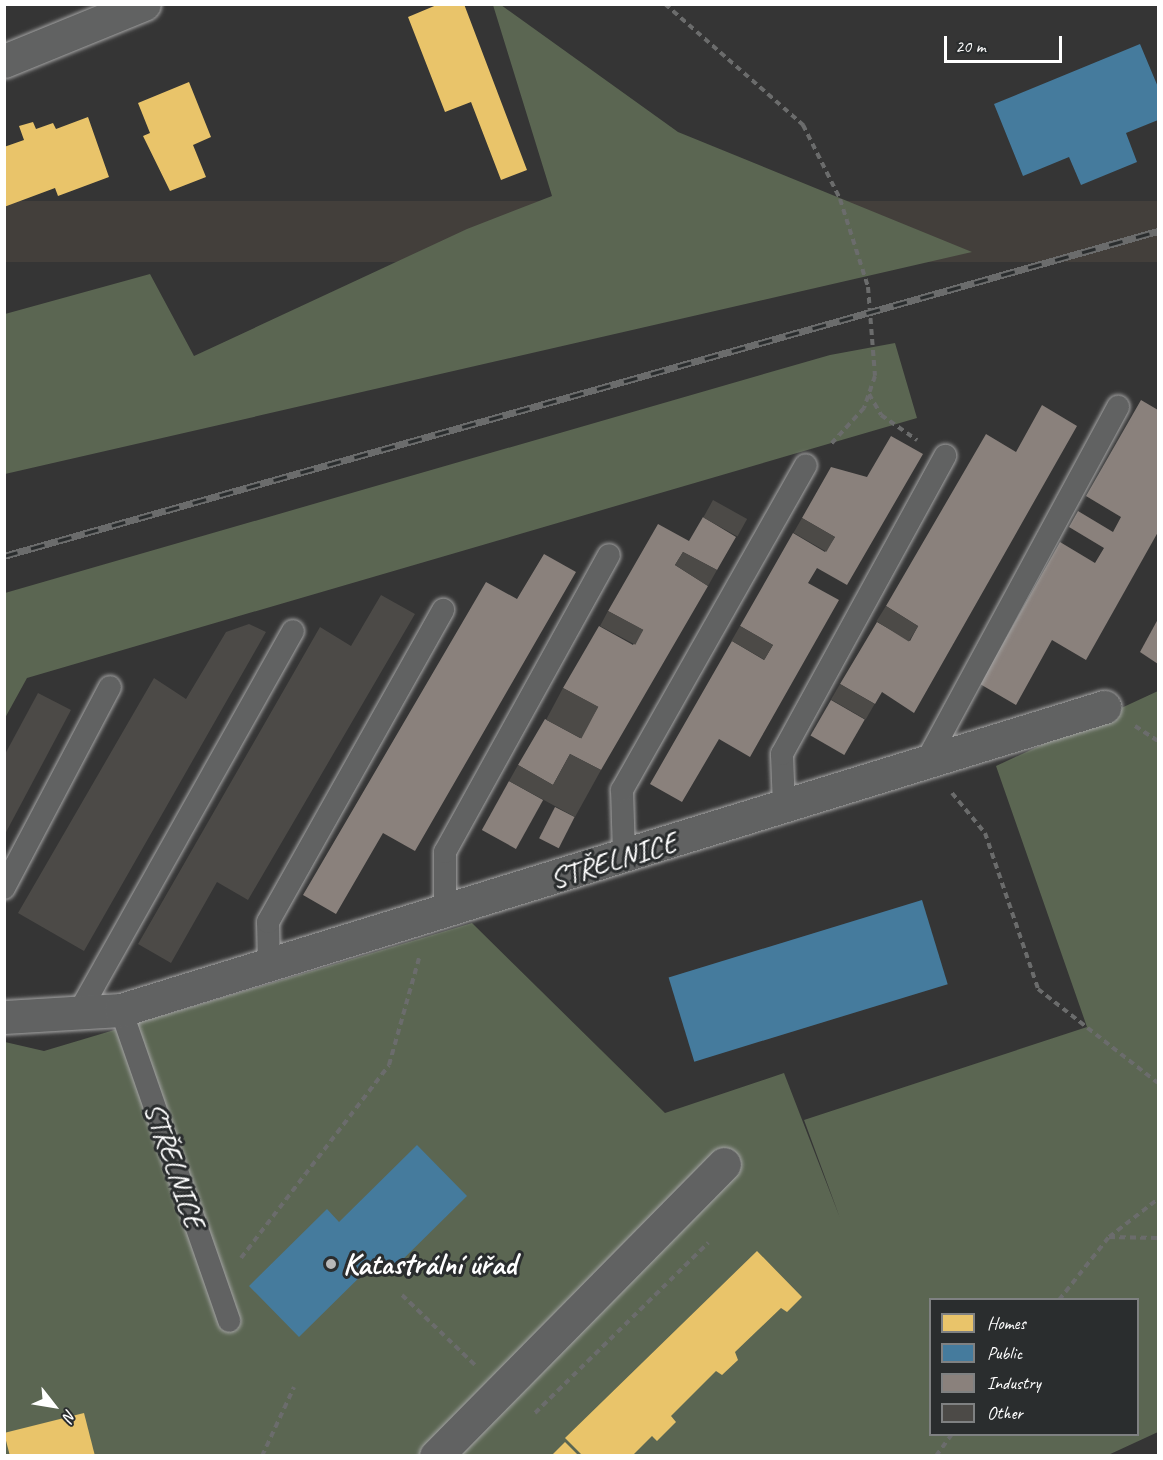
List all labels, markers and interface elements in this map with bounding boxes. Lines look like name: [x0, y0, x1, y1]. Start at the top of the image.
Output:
scale bar: [947, 24, 1066, 62]
text: 20 m: [955, 35, 986, 57]
street label: STŘELNICE: [545, 824, 681, 896]
street label: STŘELNICE: [137, 1097, 213, 1233]
place label: Katastrální úřad: [343, 1246, 516, 1282]
marker: Katastrální úřad: [324, 1257, 338, 1271]
legend: [929, 1298, 1139, 1436]
text: Homes: [987, 1312, 1026, 1334]
text: Public: [987, 1342, 1022, 1364]
text: Industry: [987, 1372, 1041, 1394]
north arrow: [24, 1376, 84, 1436]
text: Other: [987, 1402, 1023, 1424]
text: N: [58, 1406, 81, 1425]

